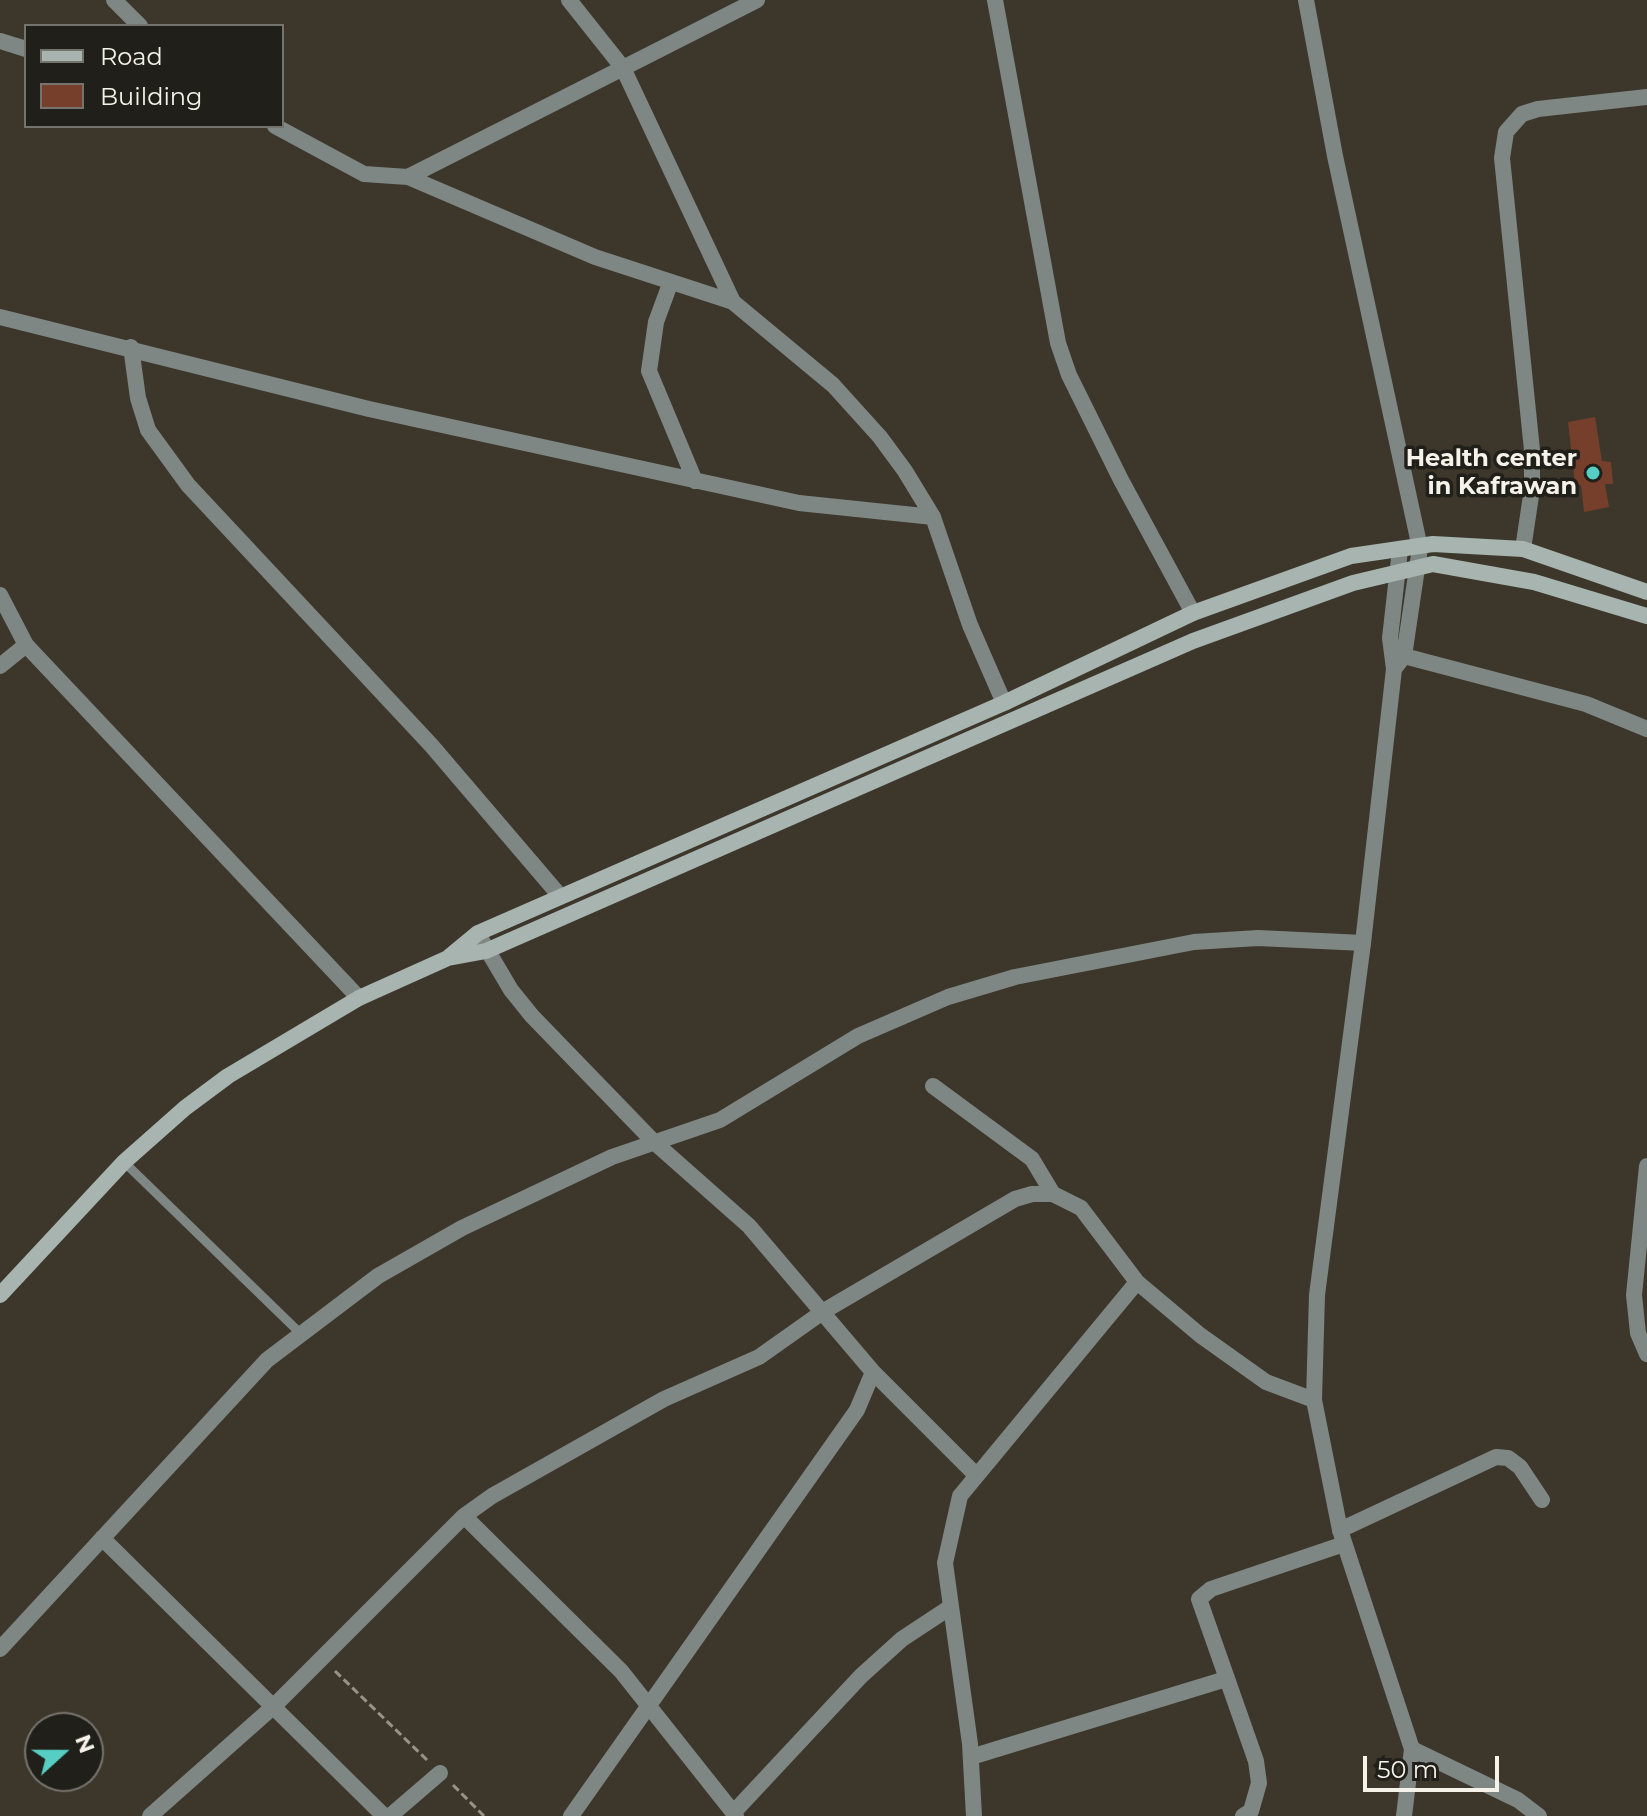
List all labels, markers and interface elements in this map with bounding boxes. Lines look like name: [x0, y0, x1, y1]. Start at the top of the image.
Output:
legend: [24, 24, 284, 128]
text: Road: [100, 42, 163, 71]
text: Building: [100, 82, 203, 111]
place label: Health center in Kafrawan: [1406, 445, 1577, 501]
marker: Health center in Kafrawan: [1584, 464, 1602, 482]
north arrow: [24, 1712, 104, 1792]
text: N: [69, 1731, 101, 1757]
scale bar: [1367, 1740, 1503, 1790]
text: 50 m: [1377, 1755, 1438, 1784]

